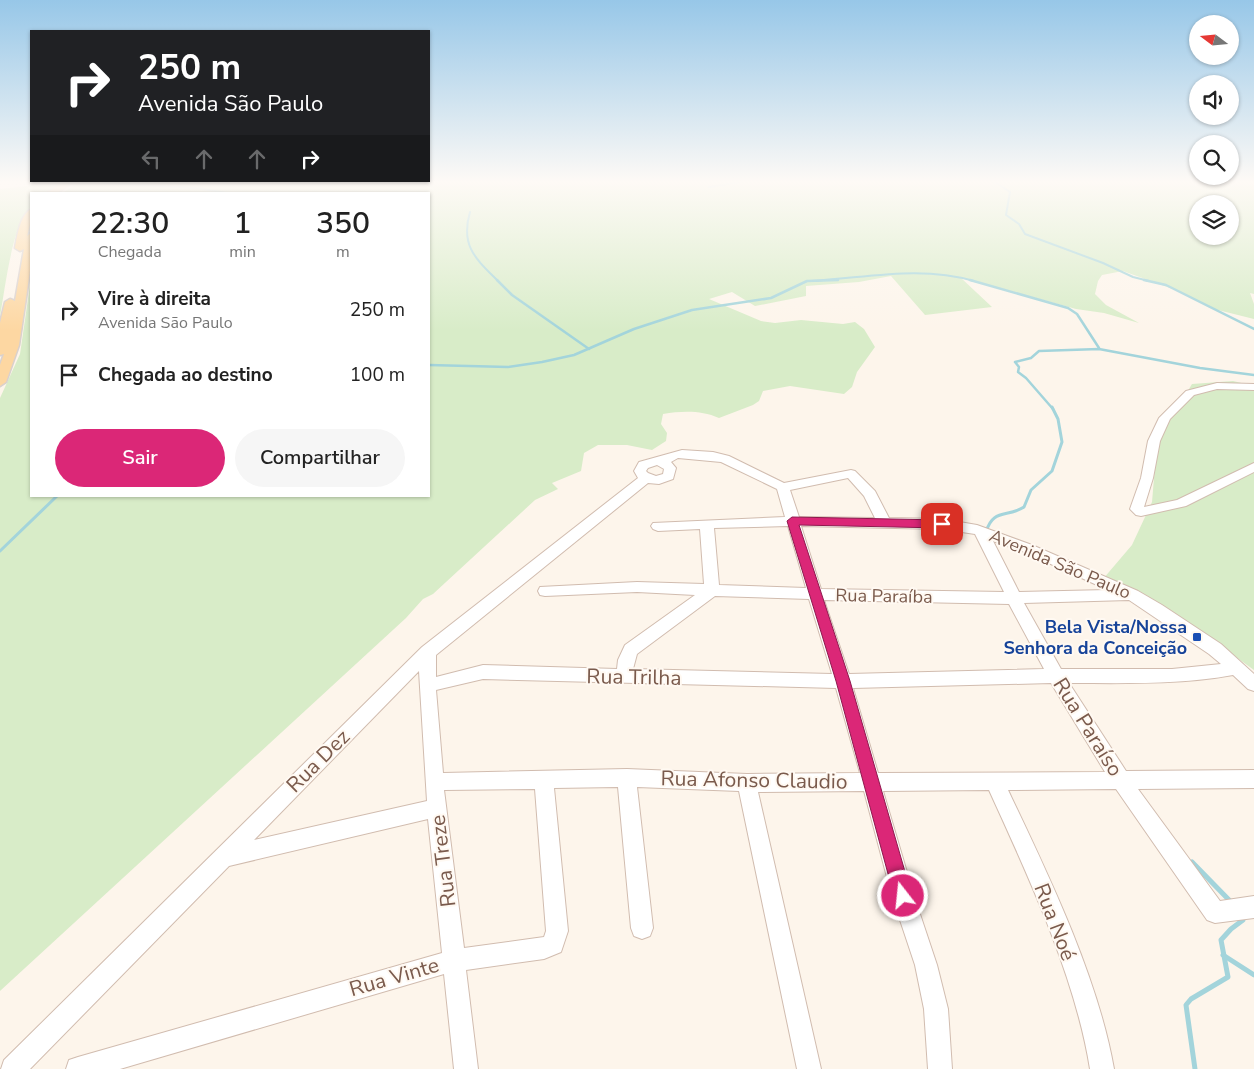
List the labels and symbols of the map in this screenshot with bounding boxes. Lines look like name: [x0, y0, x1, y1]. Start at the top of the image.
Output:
north arrow: [1189, 15, 1239, 65]
pin: [921, 503, 963, 545]
street label: Avenida São Paulo: [986, 523, 1134, 605]
street label: Rua Paraíba: [835, 583, 933, 609]
place label: Bela Vista/Nossa Senhora da Conceição: [1003, 615, 1187, 660]
marker: Bela Vista/Nossa Senhora da Conceição: [1191, 631, 1203, 643]
street label: Rua Trilha: [586, 662, 682, 692]
street label: Rua Paraíso: [1047, 672, 1129, 782]
street label: Rua Dez: [280, 723, 356, 799]
street label: Rua Afonso Claudio: [660, 764, 848, 796]
street label: Rua Treze: [423, 813, 463, 909]
position arrow: [876, 869, 928, 921]
street label: Rua Noé: [1027, 879, 1083, 965]
street label: Rua Vinte: [346, 951, 442, 1003]

